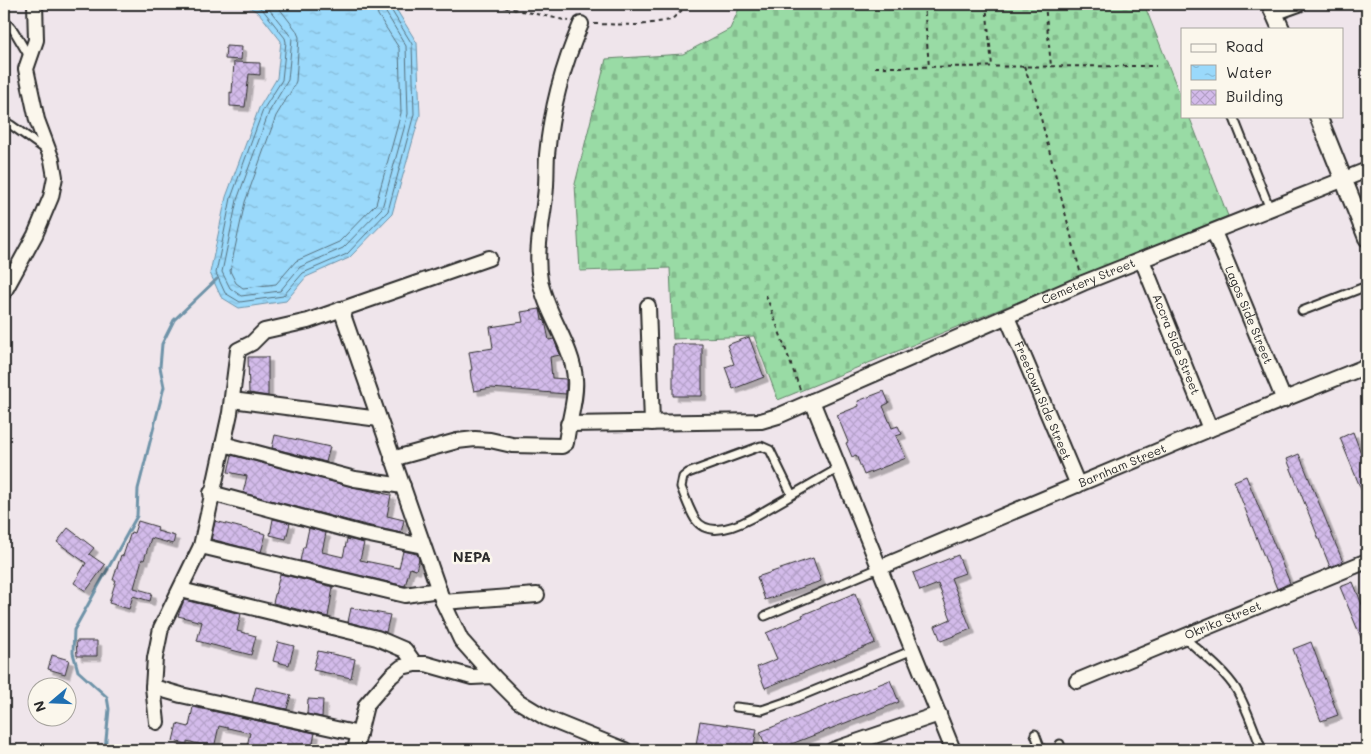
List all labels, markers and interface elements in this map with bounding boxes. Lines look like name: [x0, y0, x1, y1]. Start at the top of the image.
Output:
legend: [1181, 28, 1344, 118]
text: Road: [1226, 36, 1263, 56]
text: Water: [1226, 62, 1272, 82]
text: Building: [1226, 86, 1283, 106]
street label: Cemetery Street: [1039, 254, 1137, 307]
street label: Lagos Side Street: [1222, 263, 1277, 366]
street label: Accra Side Street: [1149, 291, 1204, 397]
street label: Freetown Side Street: [1011, 339, 1076, 462]
street label: Barnham Street: [1076, 439, 1168, 490]
district label: NEPA: [453, 547, 491, 566]
street label: Okrika Street: [1182, 597, 1263, 643]
north arrow: [28, 676, 78, 726]
text: N: [29, 698, 50, 715]

